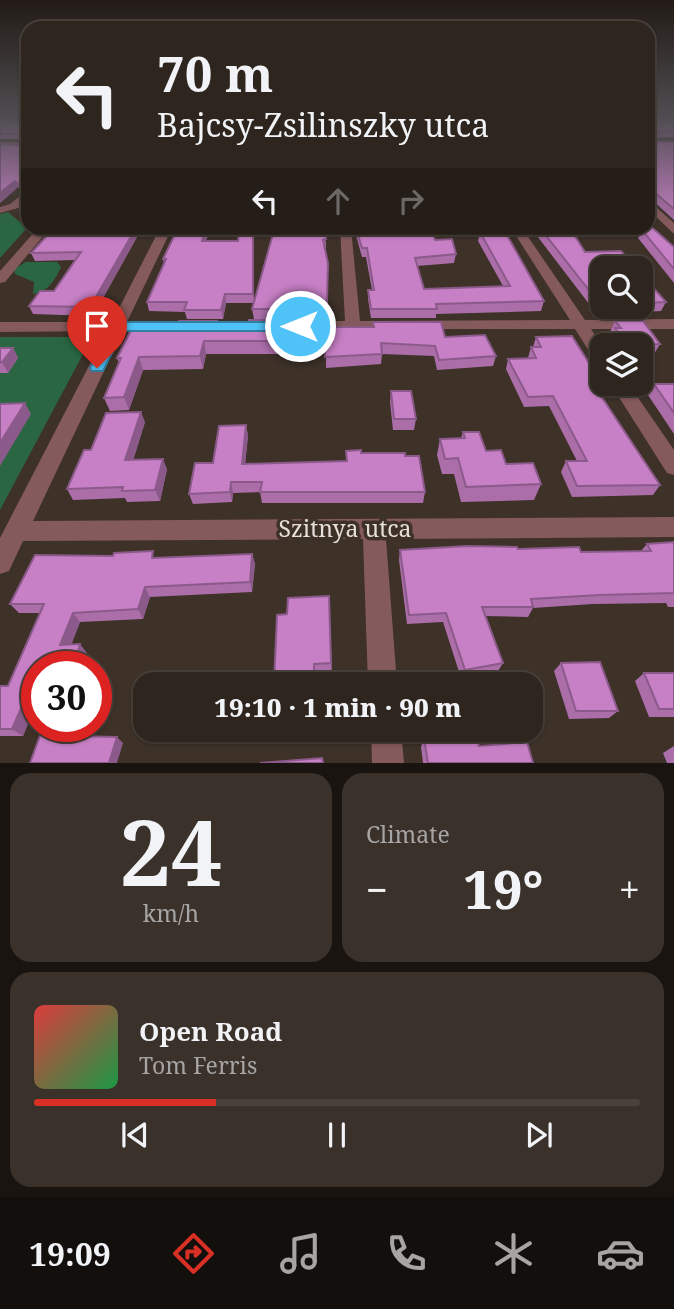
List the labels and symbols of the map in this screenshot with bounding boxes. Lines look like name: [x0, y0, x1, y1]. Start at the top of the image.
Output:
position arrow: [263, 289, 337, 363]
pin: [67, 296, 127, 368]
street label: Szitnya utca: [279, 512, 412, 544]
speed limit sign: 30: [21, 651, 112, 742]

